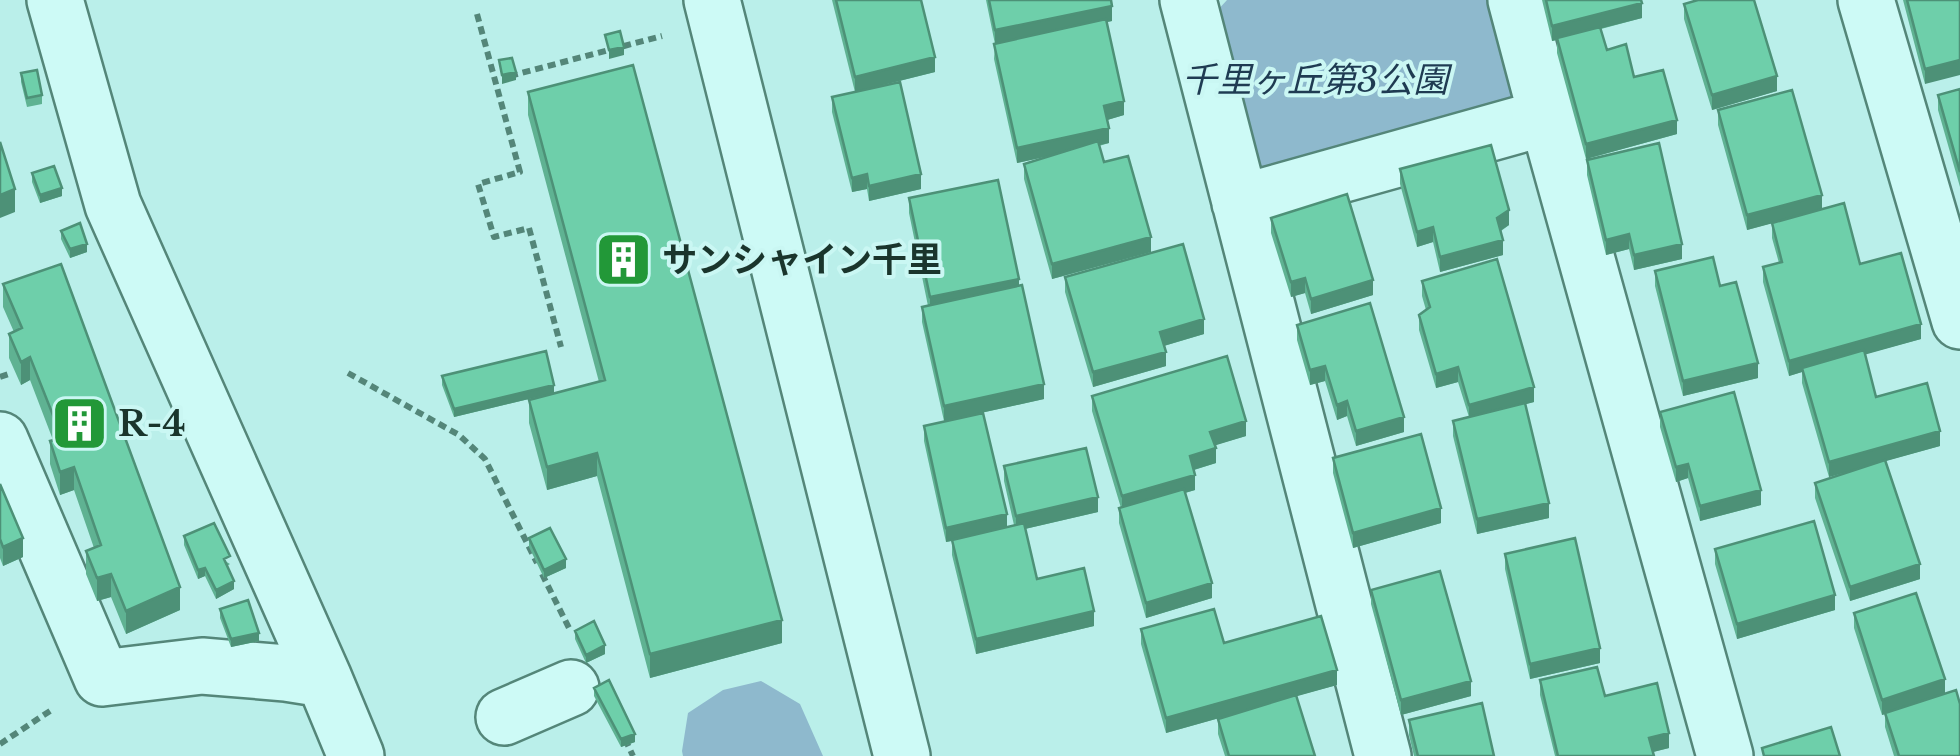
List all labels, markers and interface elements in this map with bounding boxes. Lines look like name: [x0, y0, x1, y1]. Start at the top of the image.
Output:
park label: 千里ヶ丘第3公園: [1182, 58, 1453, 101]
building icon: サンシャイン千里: [593, 229, 653, 289]
place label: サンシャイン千里: [662, 238, 942, 281]
building icon: R-4: [49, 393, 109, 453]
place label: R-4: [118, 402, 186, 445]

